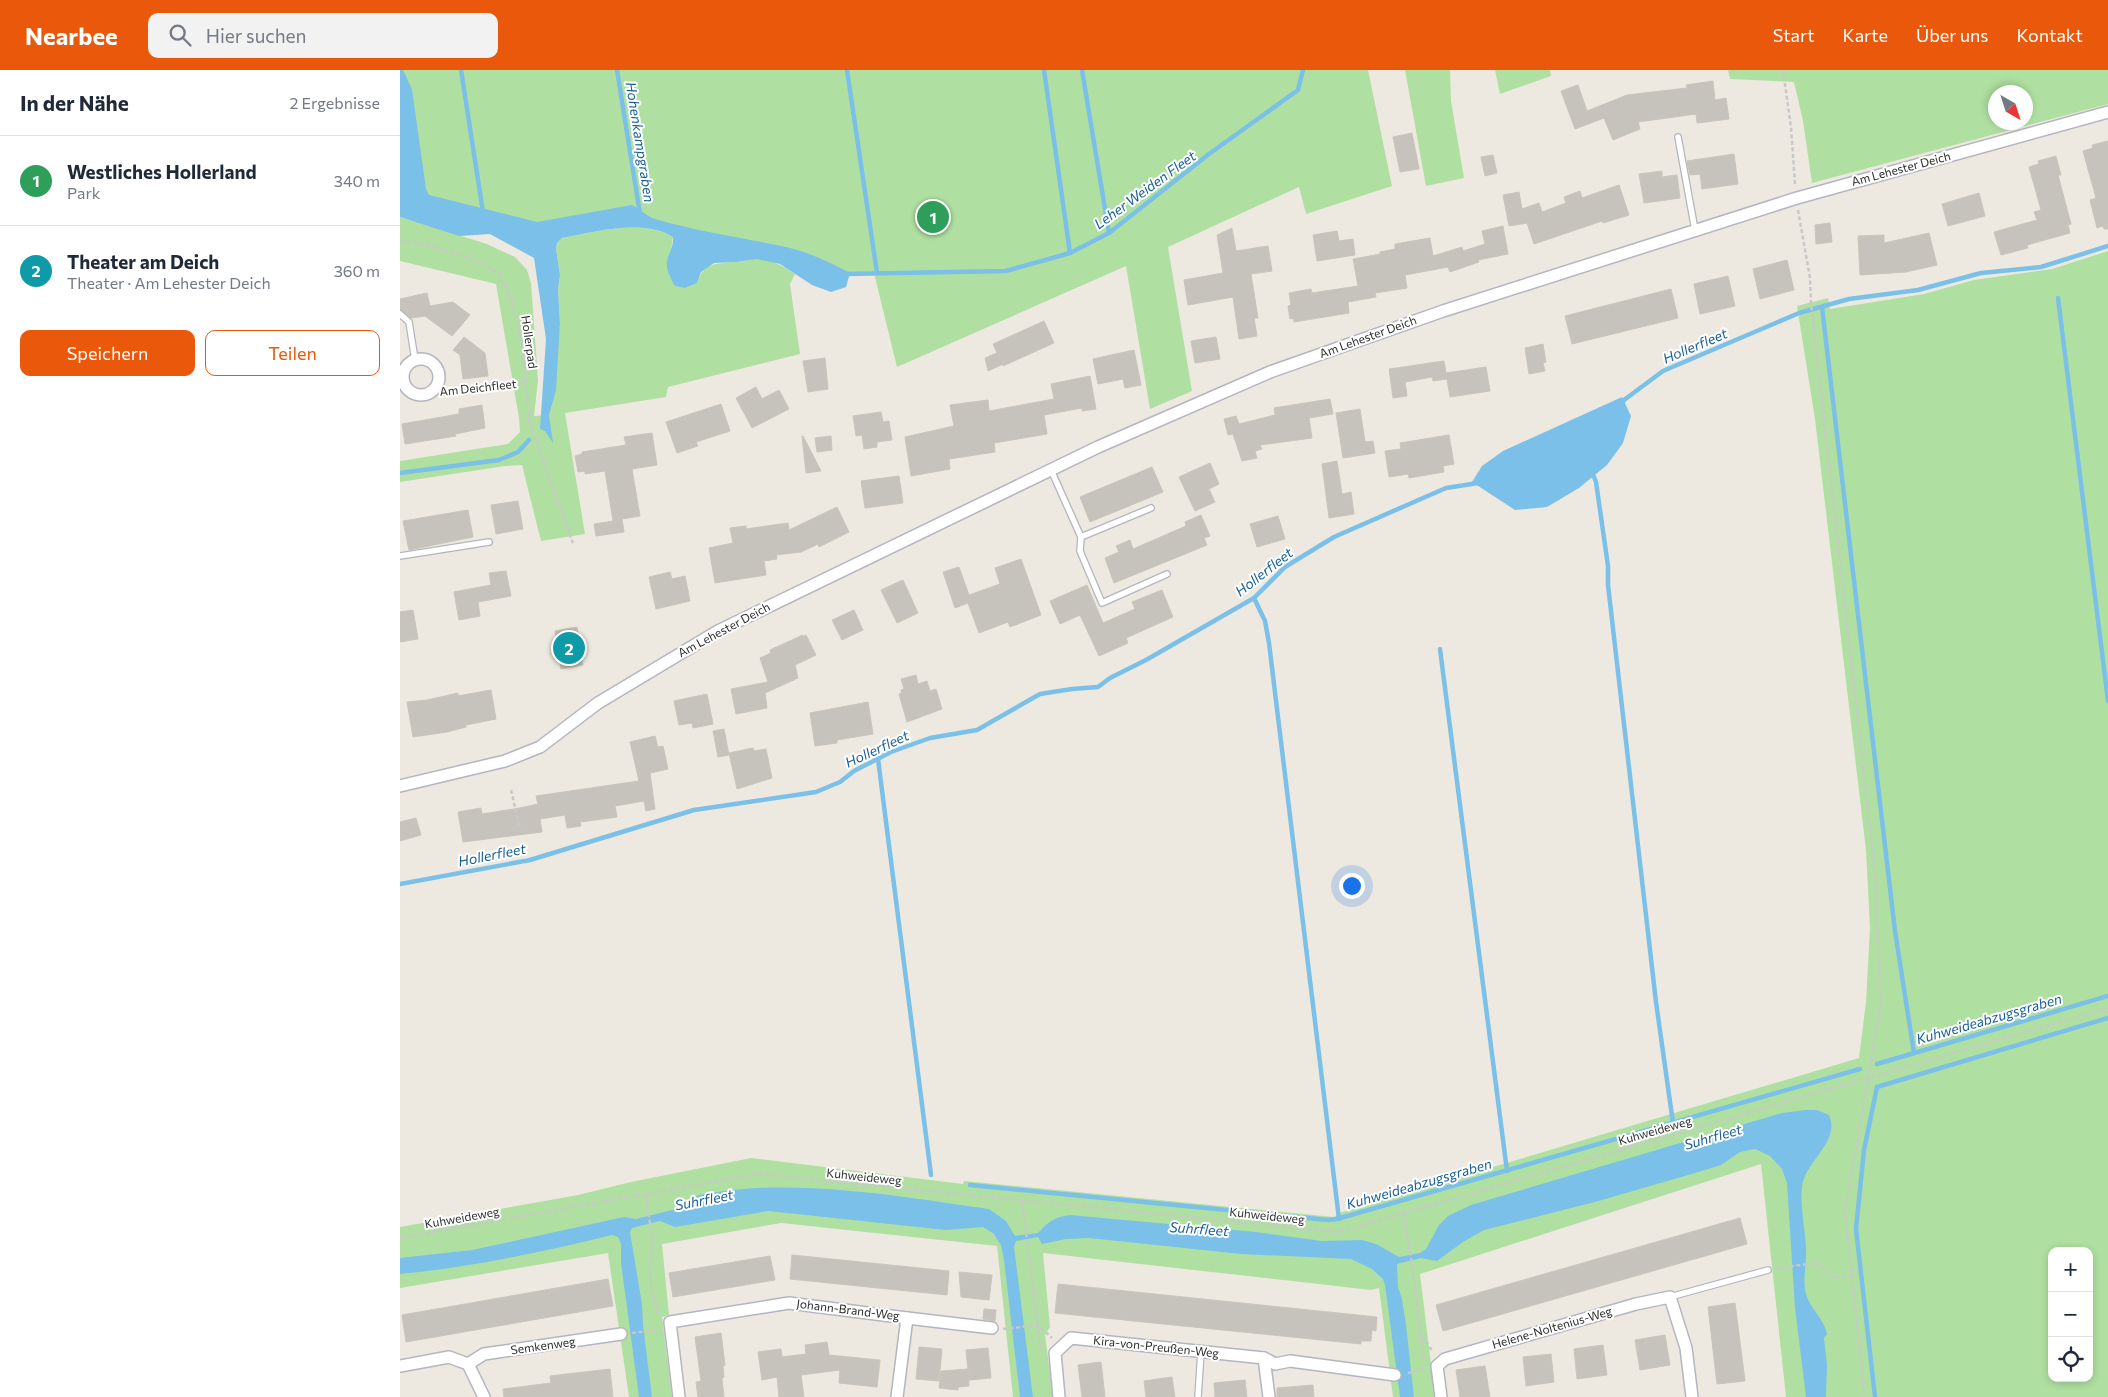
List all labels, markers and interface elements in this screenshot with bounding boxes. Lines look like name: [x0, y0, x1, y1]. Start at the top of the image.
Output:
search box: [148, 13, 498, 58]
text: Nearbee: [25, 21, 118, 50]
icon: search: [166, 21, 194, 49]
text: Hier suchen: [206, 24, 307, 47]
text: Start: [1773, 24, 1815, 46]
text: Karte: [1843, 24, 1888, 46]
text: Über uns: [1916, 24, 1989, 46]
text: Kontakt: [2017, 24, 2083, 46]
water label: Hohenkampgraben: [623, 80, 658, 203]
north arrow: [1988, 85, 2033, 130]
text: In der Nähe: [20, 90, 129, 115]
text: 2 Ergebnisse: [290, 93, 380, 112]
water label: Leher Weiden Fleet: [1090, 147, 1199, 232]
street label: Am Lehester Deich: [1850, 148, 1952, 188]
text: Westliches Hollerland: [67, 160, 257, 183]
text: 1: [32, 171, 40, 190]
text: 340 m: [334, 171, 380, 190]
text: Park: [67, 183, 100, 202]
pin: 1: [917, 198, 949, 236]
text: Theater am Deich: [67, 250, 219, 273]
text: 2: [31, 261, 41, 280]
text: 360 m: [334, 261, 380, 280]
text: Theater · Am Lehester Deich: [67, 273, 271, 292]
street label: Am Lehester Deich: [1317, 312, 1418, 360]
street label: Hollerpad: [519, 314, 541, 369]
water label: Hollerfleet: [1660, 324, 1730, 367]
button: Speichern: [20, 330, 195, 376]
button: Teilen: [205, 330, 380, 376]
street label: Am Deichfleet: [439, 376, 517, 398]
water label: Hollerfleet: [1231, 544, 1296, 599]
street label: Am Lehester Deich: [675, 599, 772, 659]
pin: 2: [553, 629, 585, 667]
water label: Hollerfleet: [842, 726, 912, 771]
water label: Hollerfleet: [457, 840, 527, 869]
your location: [1339, 873, 1365, 899]
water label: Kuhweideabzugsgraben: [1914, 990, 2064, 1047]
street label: Kuhweideweg: [1617, 1113, 1693, 1147]
water label: Suhrfleet: [1682, 1120, 1744, 1153]
water label: Kuhweideabzugsgraben: [1344, 1155, 1494, 1212]
street label: Kuhweideweg: [826, 1165, 903, 1187]
water label: Suhrfleet: [673, 1185, 735, 1213]
street label: Kuhweideweg: [423, 1203, 501, 1230]
street label: Kuhweideweg: [1229, 1204, 1306, 1226]
water label: Suhrfleet: [1169, 1218, 1229, 1239]
map controls: [2048, 1247, 2093, 1382]
button: +: [2048, 1247, 2093, 1292]
button: −: [2048, 1292, 2093, 1337]
street label: Johann-Brand-Weg: [796, 1296, 901, 1323]
street label: Helene-Noltenius-Weg: [1490, 1303, 1614, 1351]
street label: Kira-von-Preußen-Weg: [1092, 1332, 1220, 1360]
street label: Semkenweg: [510, 1333, 577, 1356]
button: locate: [2048, 1337, 2093, 1382]

